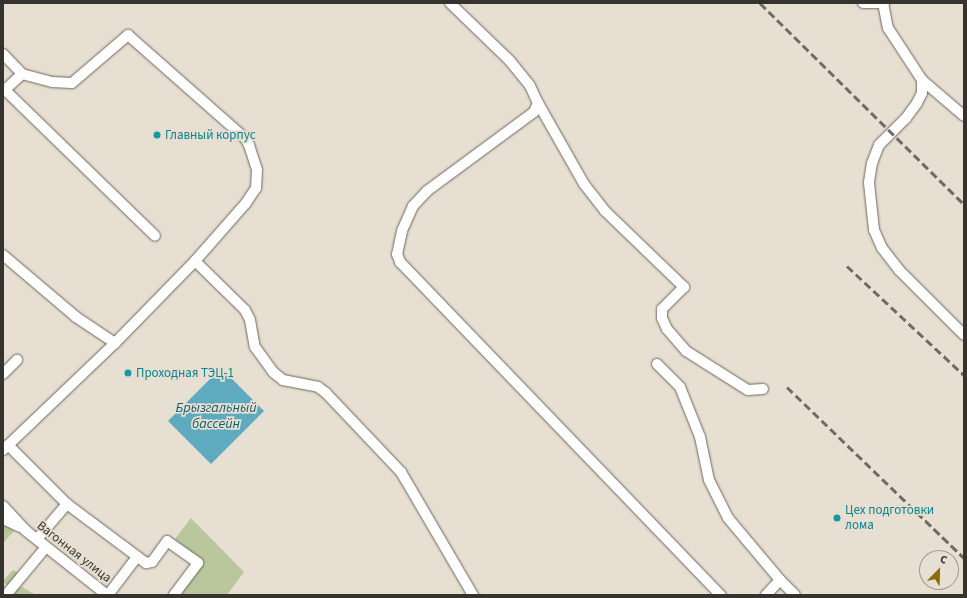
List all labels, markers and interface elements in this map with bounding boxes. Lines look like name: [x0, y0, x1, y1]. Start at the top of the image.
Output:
place label: Главный корпус: [165, 127, 256, 143]
marker: Главный корпус: [152, 130, 162, 140]
place label: Проходная ТЭЦ-1: [136, 365, 234, 381]
marker: Проходная ТЭЦ-1: [123, 368, 133, 378]
water label: Брызгальный бассейн: [175, 400, 257, 432]
place label: Цех подготовки лома: [845, 503, 934, 534]
marker: Цех подготовки лома: [832, 513, 842, 523]
street label: Вагонная улица: [34, 518, 114, 586]
north arrow: [919, 550, 959, 590]
text: С: [938, 551, 949, 568]

